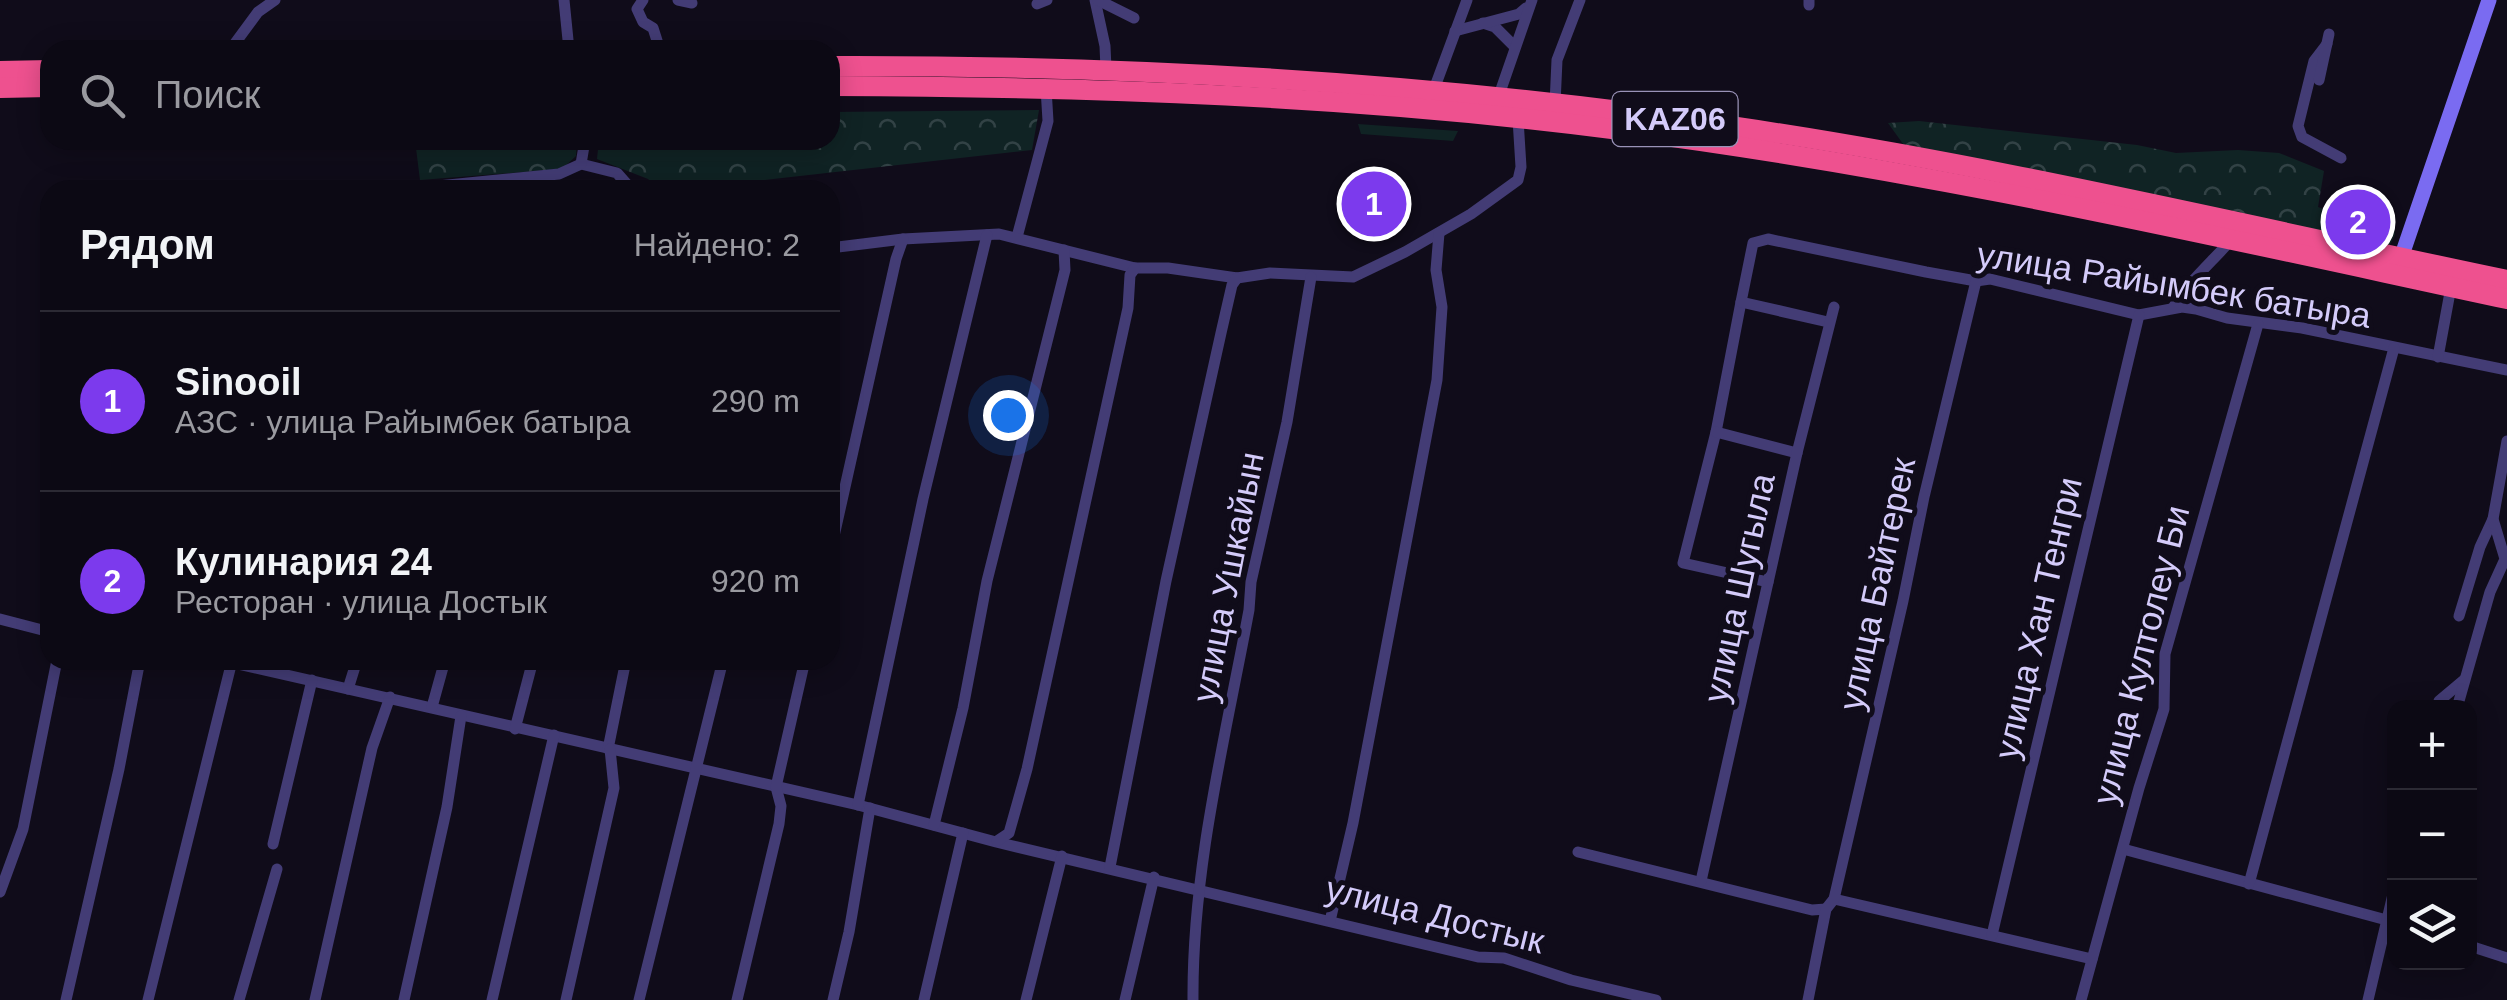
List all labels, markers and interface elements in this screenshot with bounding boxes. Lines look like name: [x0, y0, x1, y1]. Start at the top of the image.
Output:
search box: [40, 40, 840, 150]
icon: search: [75, 68, 130, 123]
text: Поиск: [155, 74, 260, 116]
road number: KАZ06: [1612, 92, 1738, 146]
pin: 1: [1342, 166, 1406, 242]
pin: 2: [2326, 184, 2390, 260]
text: Рядом: [80, 221, 215, 268]
text: Найдено: 2: [634, 227, 800, 263]
street label: улица Райымбек батыра: [1974, 234, 2374, 335]
text: Sinooil: [175, 361, 302, 403]
text: 1: [104, 383, 121, 419]
text: 290 m: [711, 383, 800, 419]
your location: [983, 390, 1034, 441]
text: АЗС · улица Райымбек батыра: [175, 404, 631, 440]
street label: улица Ушкайын: [1184, 448, 1271, 705]
street label: улица Байтерек: [1831, 453, 1922, 714]
street label: улица Шугыла: [1695, 469, 1782, 706]
street label: улица Хан Тенгри: [1986, 473, 2089, 762]
street label: улица Култолеу Би: [2084, 501, 2197, 809]
text: Кулинария 24: [175, 541, 432, 583]
text: 2: [104, 563, 121, 599]
text: 920 m: [711, 563, 800, 599]
text: Ресторан · улица Достык: [175, 584, 547, 620]
map controls: [2387, 700, 2477, 970]
button: +: [2387, 700, 2477, 790]
button: −: [2387, 790, 2477, 880]
street label: улица Достык: [1322, 869, 1549, 961]
button: layers: [2387, 880, 2477, 970]

